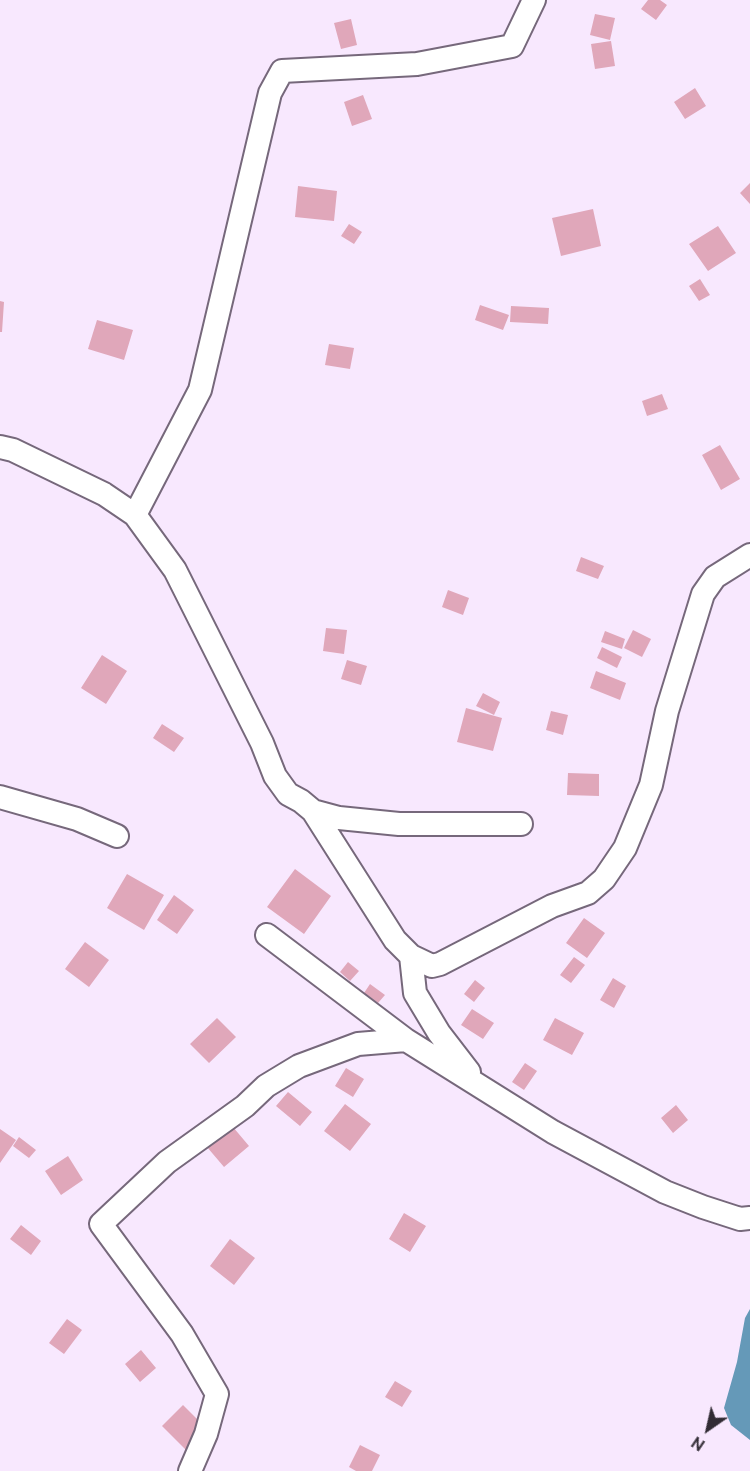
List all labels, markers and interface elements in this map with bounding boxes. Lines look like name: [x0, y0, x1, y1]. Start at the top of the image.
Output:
north arrow: [678, 1399, 738, 1459]
text: N: [688, 1433, 708, 1455]

